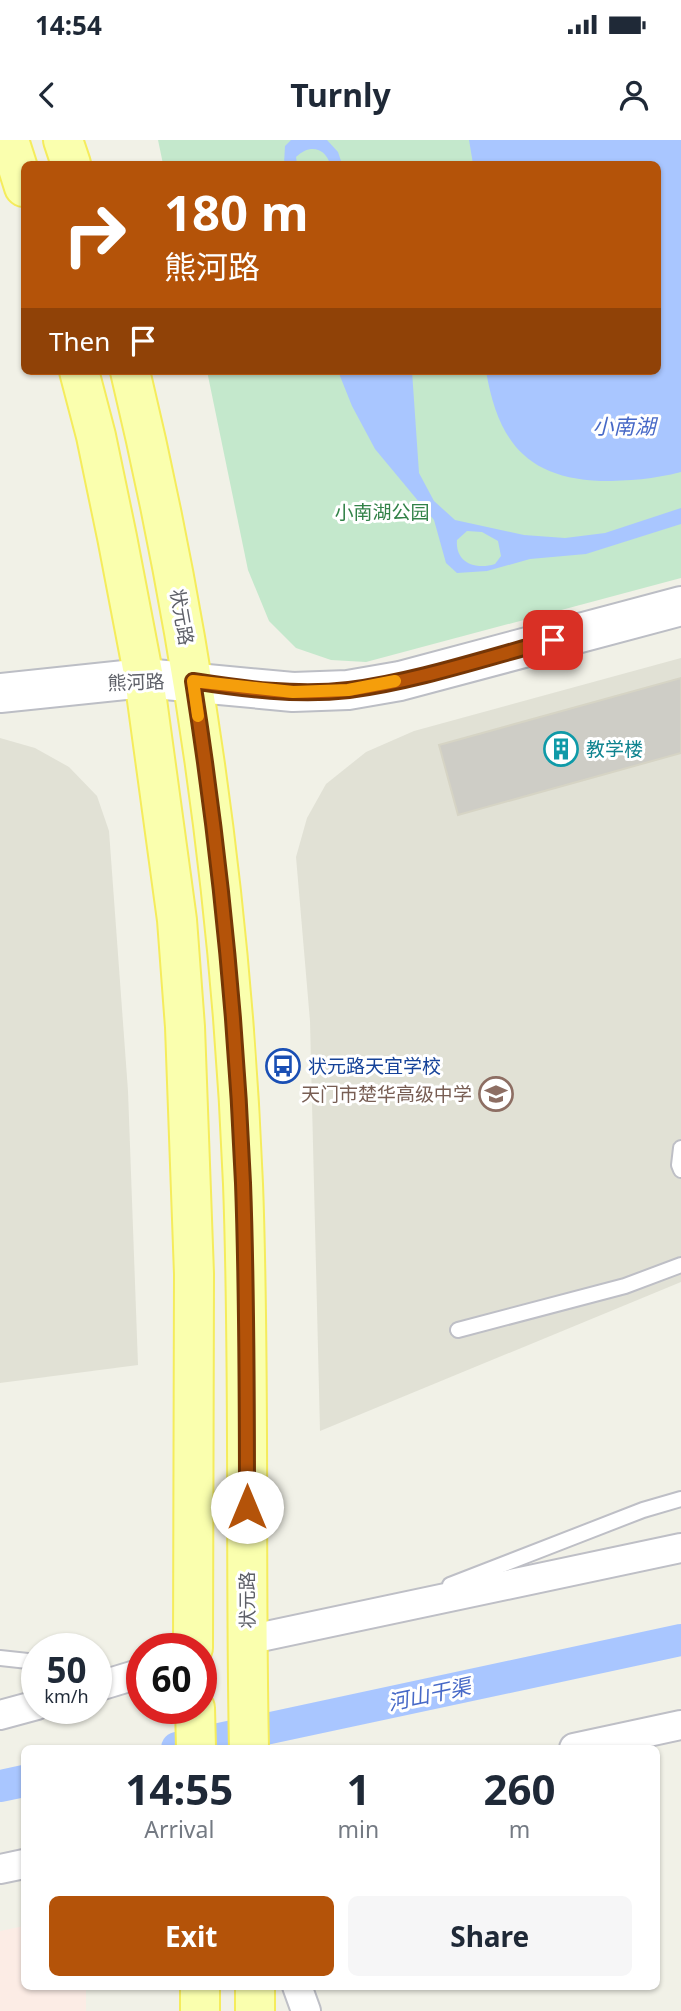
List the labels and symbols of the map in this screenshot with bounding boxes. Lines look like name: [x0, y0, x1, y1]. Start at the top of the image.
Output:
water label: 小南湖: [593, 412, 658, 440]
park label: 小南湖公园: [334, 499, 430, 525]
street label: 状元路: [164, 587, 200, 647]
pin: [523, 610, 583, 670]
street label: 熊河路: [107, 668, 165, 696]
building icon: 教学楼: [542, 730, 580, 768]
place label: 教学楼: [586, 736, 643, 762]
bus stop icon: 状元路天宜学校: [264, 1047, 302, 1085]
place label: 状元路天宜学校: [308, 1053, 441, 1079]
school or university icon: 天门市楚华高级中学: [477, 1075, 515, 1113]
place label: 天门市楚华高级中学: [301, 1081, 472, 1107]
position arrow: [210, 1470, 284, 1544]
street label: 状元路: [234, 1571, 260, 1629]
speed limit sign: 60: [126, 1633, 217, 1724]
water label: 河山干渠: [385, 1671, 476, 1716]

